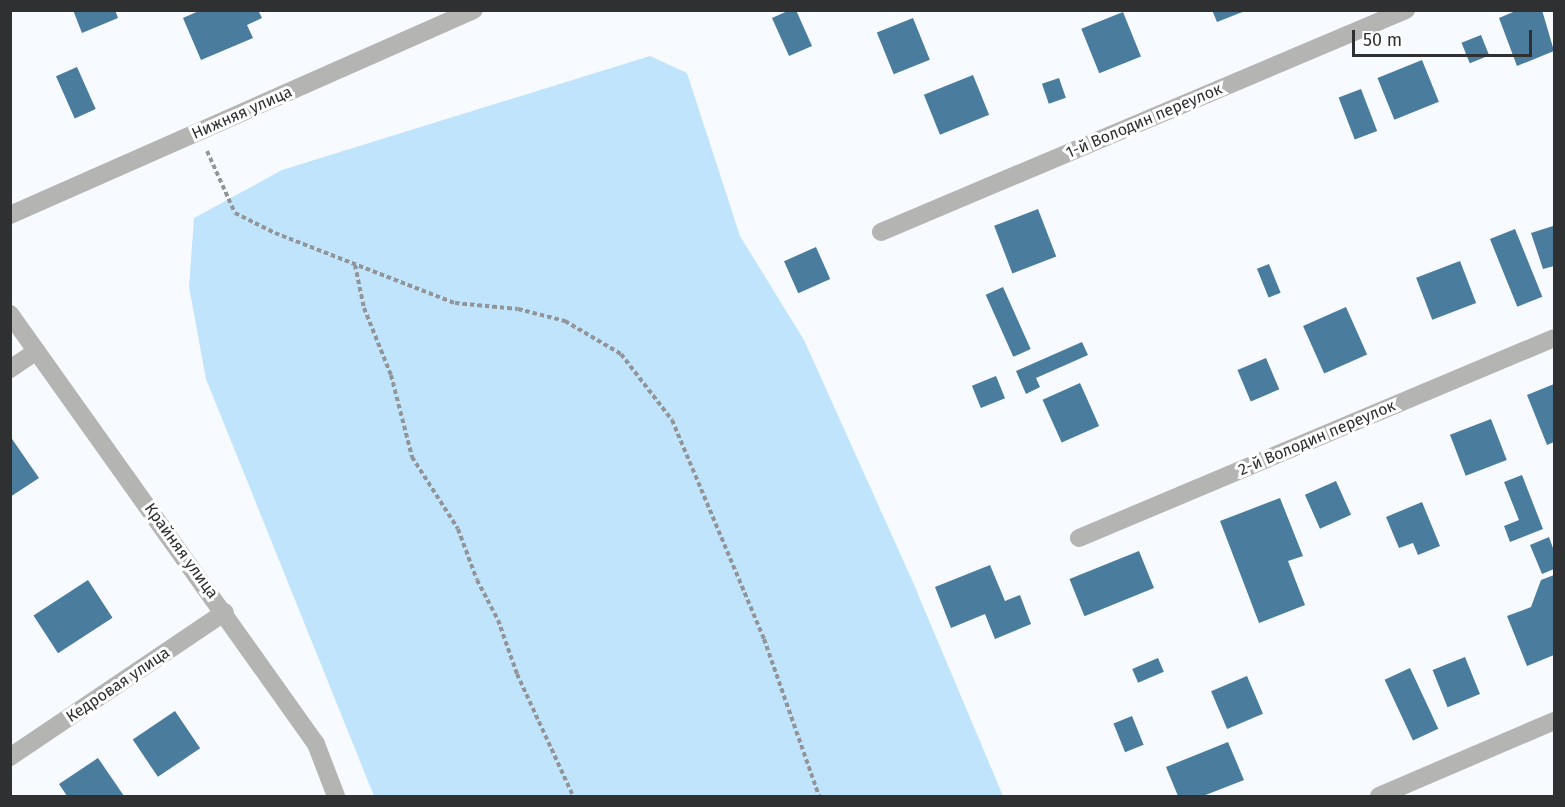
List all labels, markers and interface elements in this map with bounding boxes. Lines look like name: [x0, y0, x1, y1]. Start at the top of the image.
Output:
scale bar: [1355, 18, 1535, 56]
text: 50 m: [1363, 29, 1402, 51]
street label: 1-й Володин переулок: [1063, 79, 1225, 163]
street label: Нижняя улица: [189, 82, 295, 144]
street label: 2-й Володин переулок: [1236, 396, 1398, 480]
street label: Крайняя улица: [140, 500, 222, 602]
street label: Кедровая улица: [63, 643, 173, 727]

